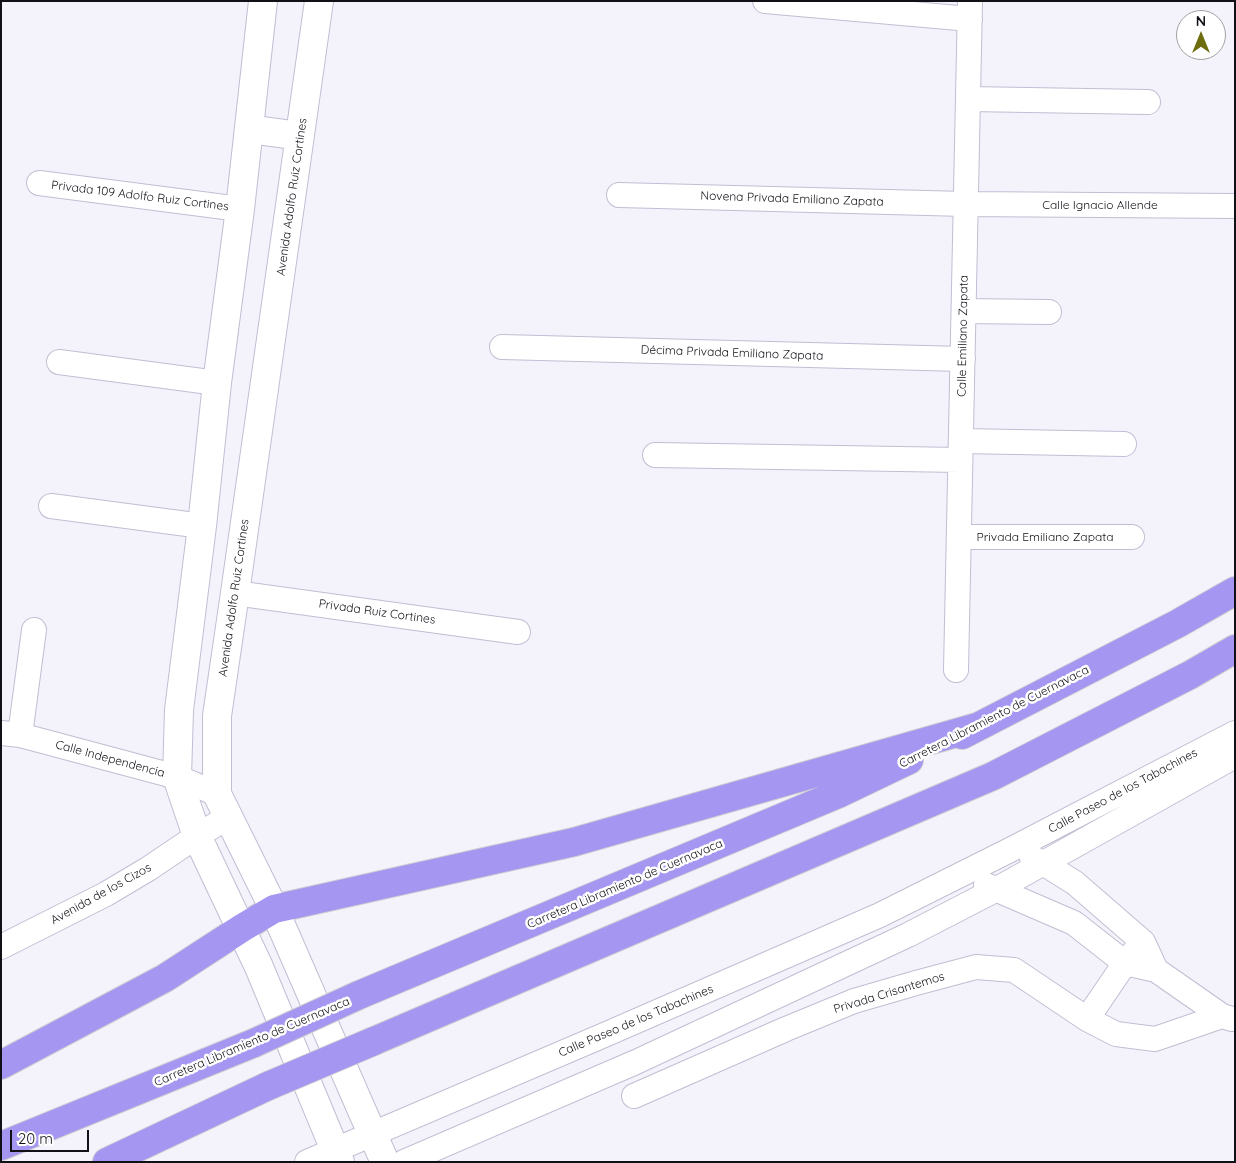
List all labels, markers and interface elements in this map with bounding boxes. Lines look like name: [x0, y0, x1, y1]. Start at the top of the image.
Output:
north arrow: [1176, 10, 1226, 60]
text: N: [1196, 12, 1206, 30]
street label: Avenida Adolfo Ruiz Cortines: [274, 117, 310, 277]
street label: Privada 109 Adolfo Ruiz Cortines: [50, 178, 230, 214]
street label: Novena Privada Emiliano Zapata: [700, 189, 884, 209]
street label: Calle Ignacio Allende: [1042, 198, 1158, 212]
street label: Calle Emiliano Zapata: [955, 275, 971, 397]
street label: Décima Privada Emiliano Zapata: [640, 343, 824, 363]
street label: Avenida Adolfo Ruiz Cortines: [216, 518, 252, 678]
street label: Privada Emiliano Zapata: [976, 530, 1114, 544]
street label: Privada Ruiz Cortines: [318, 597, 436, 627]
street label: Carretera Libramiento de Cuernavaca: [897, 663, 1091, 771]
street label: Calle Independencia: [54, 737, 166, 781]
street label: Calle Paseo de los Tabachines: [1046, 745, 1200, 837]
street label: Carretera Libramiento de Cuernavaca: [525, 836, 725, 932]
street label: Avenida de los Cizos: [48, 860, 154, 928]
street label: Privada Crisantemos: [832, 969, 946, 1017]
street label: Calle Paseo de los Tabachines: [556, 982, 716, 1060]
street label: Carretera Libramiento de Cuernavaca: [152, 994, 352, 1090]
scale bar: [12, 1120, 91, 1152]
text: 20 m: [18, 1129, 53, 1148]

